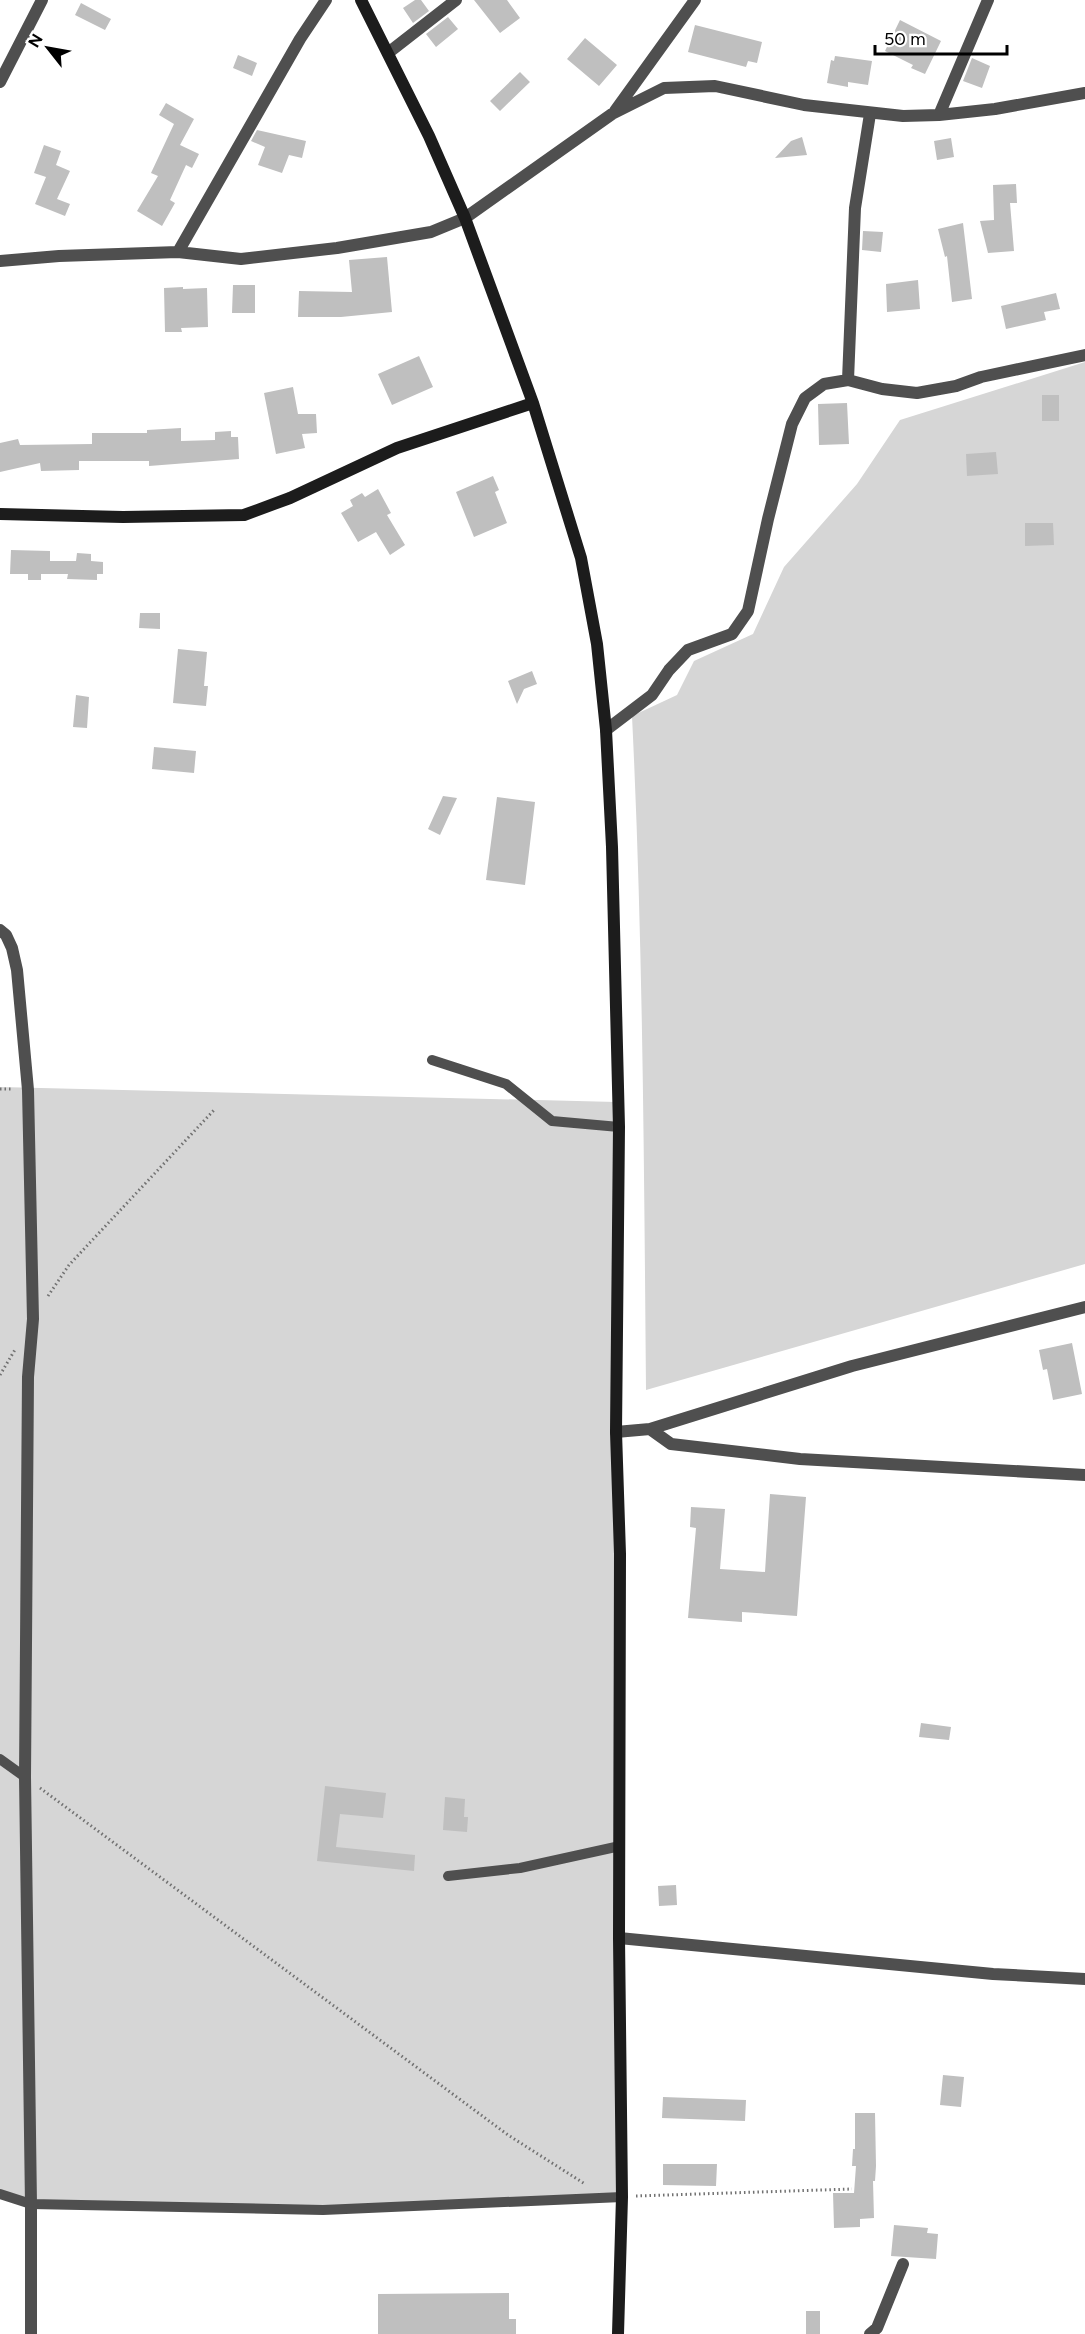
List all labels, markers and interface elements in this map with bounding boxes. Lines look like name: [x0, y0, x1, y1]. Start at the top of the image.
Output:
north arrow: [18, 18, 78, 78]
scale bar: [875, 18, 1007, 56]
text: 50 m: [884, 28, 926, 50]
text: N: [24, 30, 47, 51]

